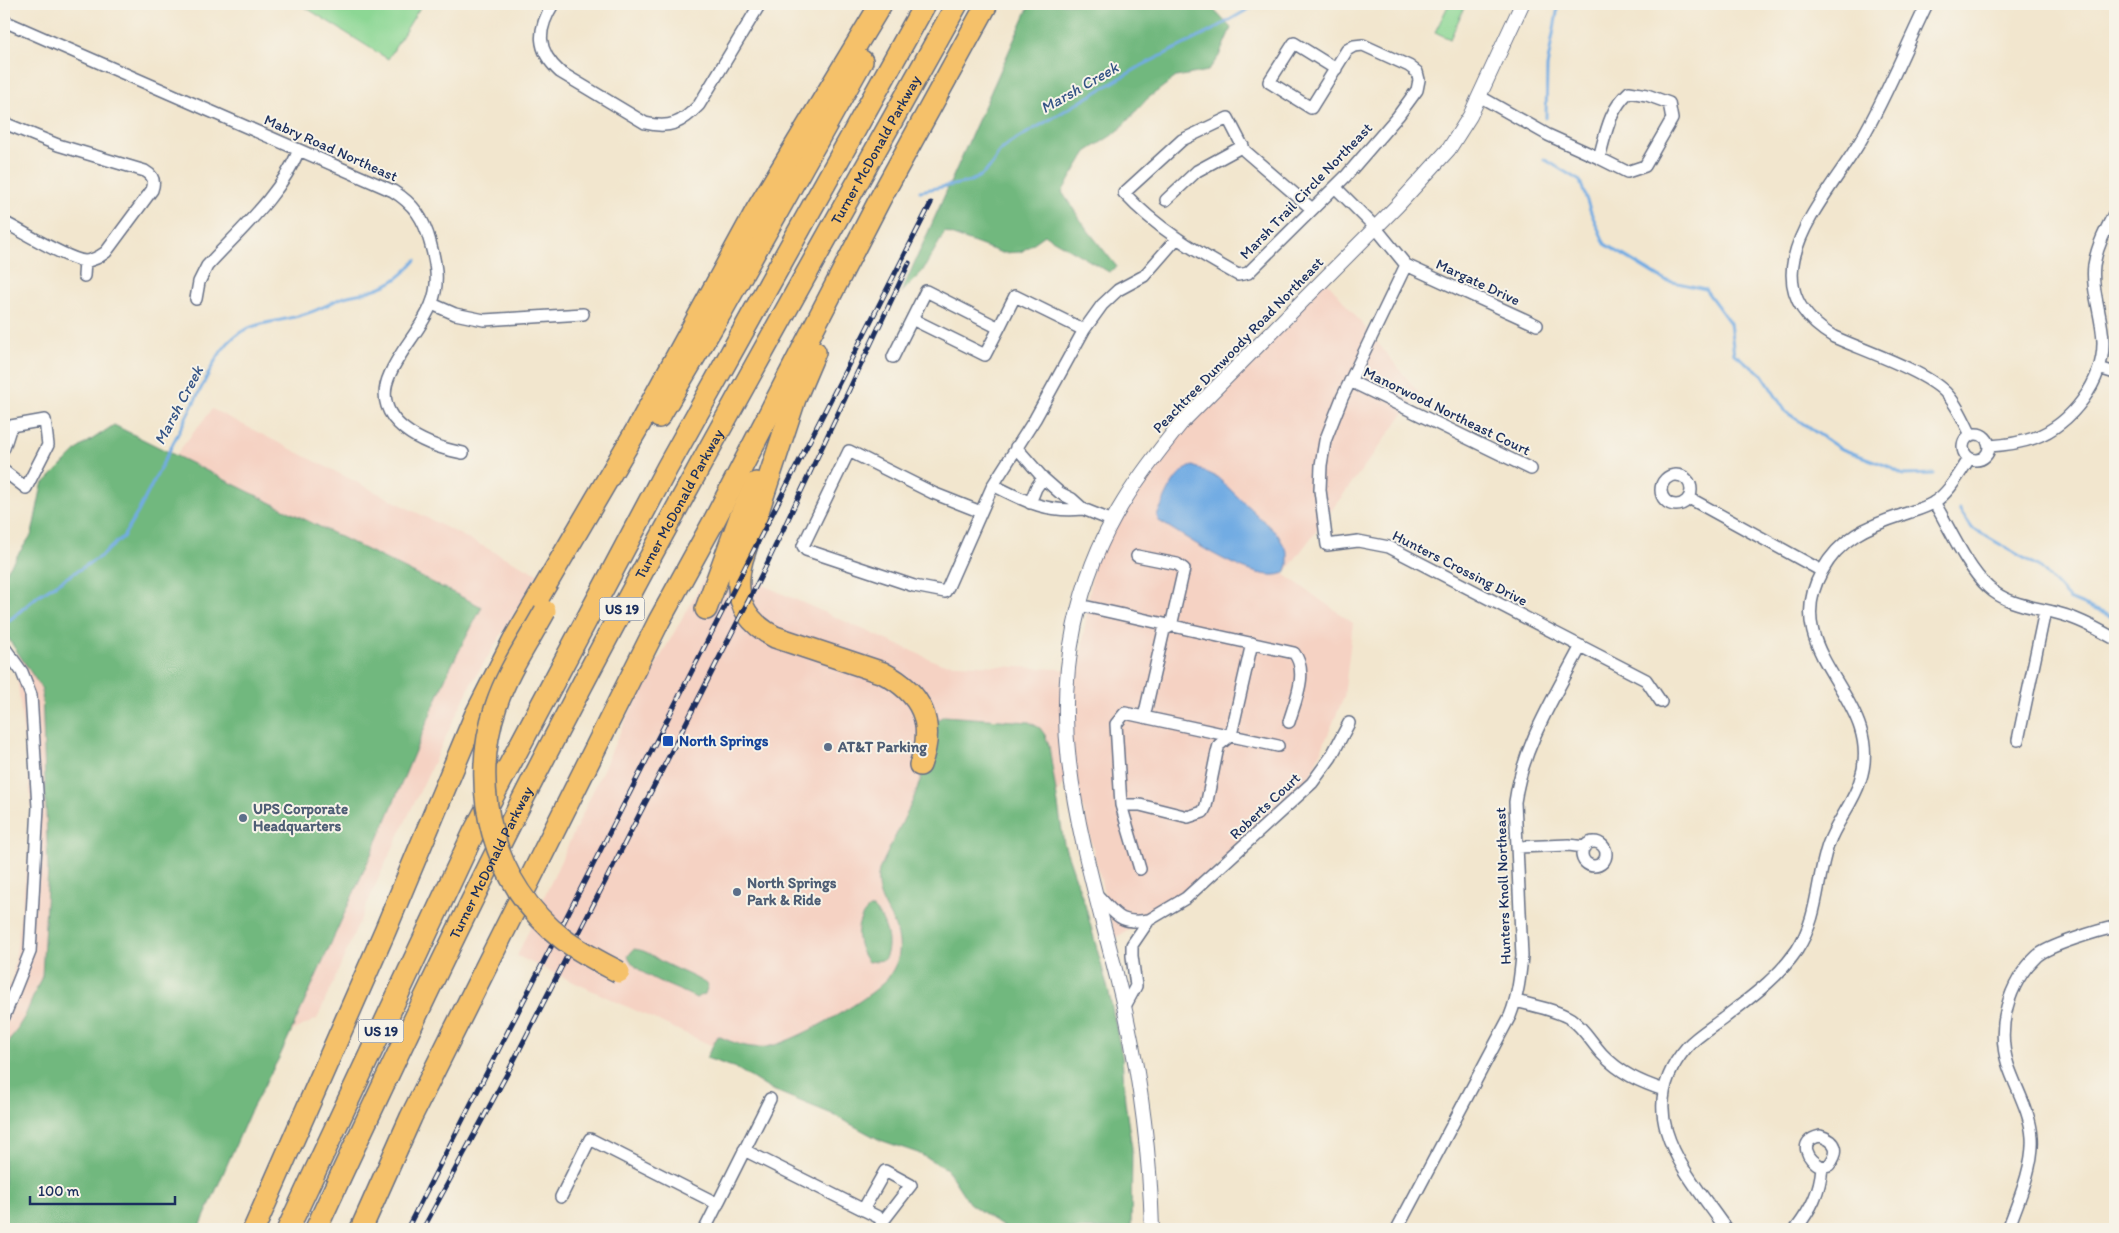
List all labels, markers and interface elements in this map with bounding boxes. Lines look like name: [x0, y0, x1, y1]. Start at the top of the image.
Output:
water label: Marsh Creek: [1037, 57, 1122, 117]
street label: Turner McDonald Parkway: [827, 72, 925, 228]
street label: Mabry Road Northeast: [261, 110, 401, 186]
street label: Marsh Trail Circle Northeast: [1236, 119, 1376, 263]
street label: Peachtree Dunwoody Road Northeast: [1149, 253, 1327, 437]
street label: Margate Drive: [1433, 255, 1523, 309]
water label: Marsh Creek: [150, 362, 208, 448]
street label: Manorwood Northeast Court: [1361, 363, 1534, 459]
street label: Turner McDonald Parkway: [631, 426, 727, 582]
street label: Hunters Crossing Drive: [1390, 526, 1530, 610]
road number: US 19: [600, 598, 644, 620]
place label: North Springs: [679, 732, 769, 751]
marker: North Springs: [661, 734, 675, 748]
place label: AT&T Parking: [837, 738, 927, 757]
marker: AT&T Parking: [822, 741, 834, 753]
street label: Roberts Court: [1226, 769, 1304, 843]
street label: Turner McDonald Parkway: [445, 783, 537, 942]
place label: UPS Corporate Headquarters: [253, 800, 348, 836]
street label: Hunters Knoll Northeast: [1491, 807, 1515, 965]
marker: UPS Corporate Headquarters: [237, 812, 249, 824]
place label: North Springs Park & Ride: [747, 874, 837, 909]
marker: North Springs Park & Ride: [731, 886, 743, 898]
road number: US 19: [358, 1019, 404, 1042]
scale bar: [30, 1173, 175, 1205]
text: 100 m: [38, 1182, 80, 1200]

